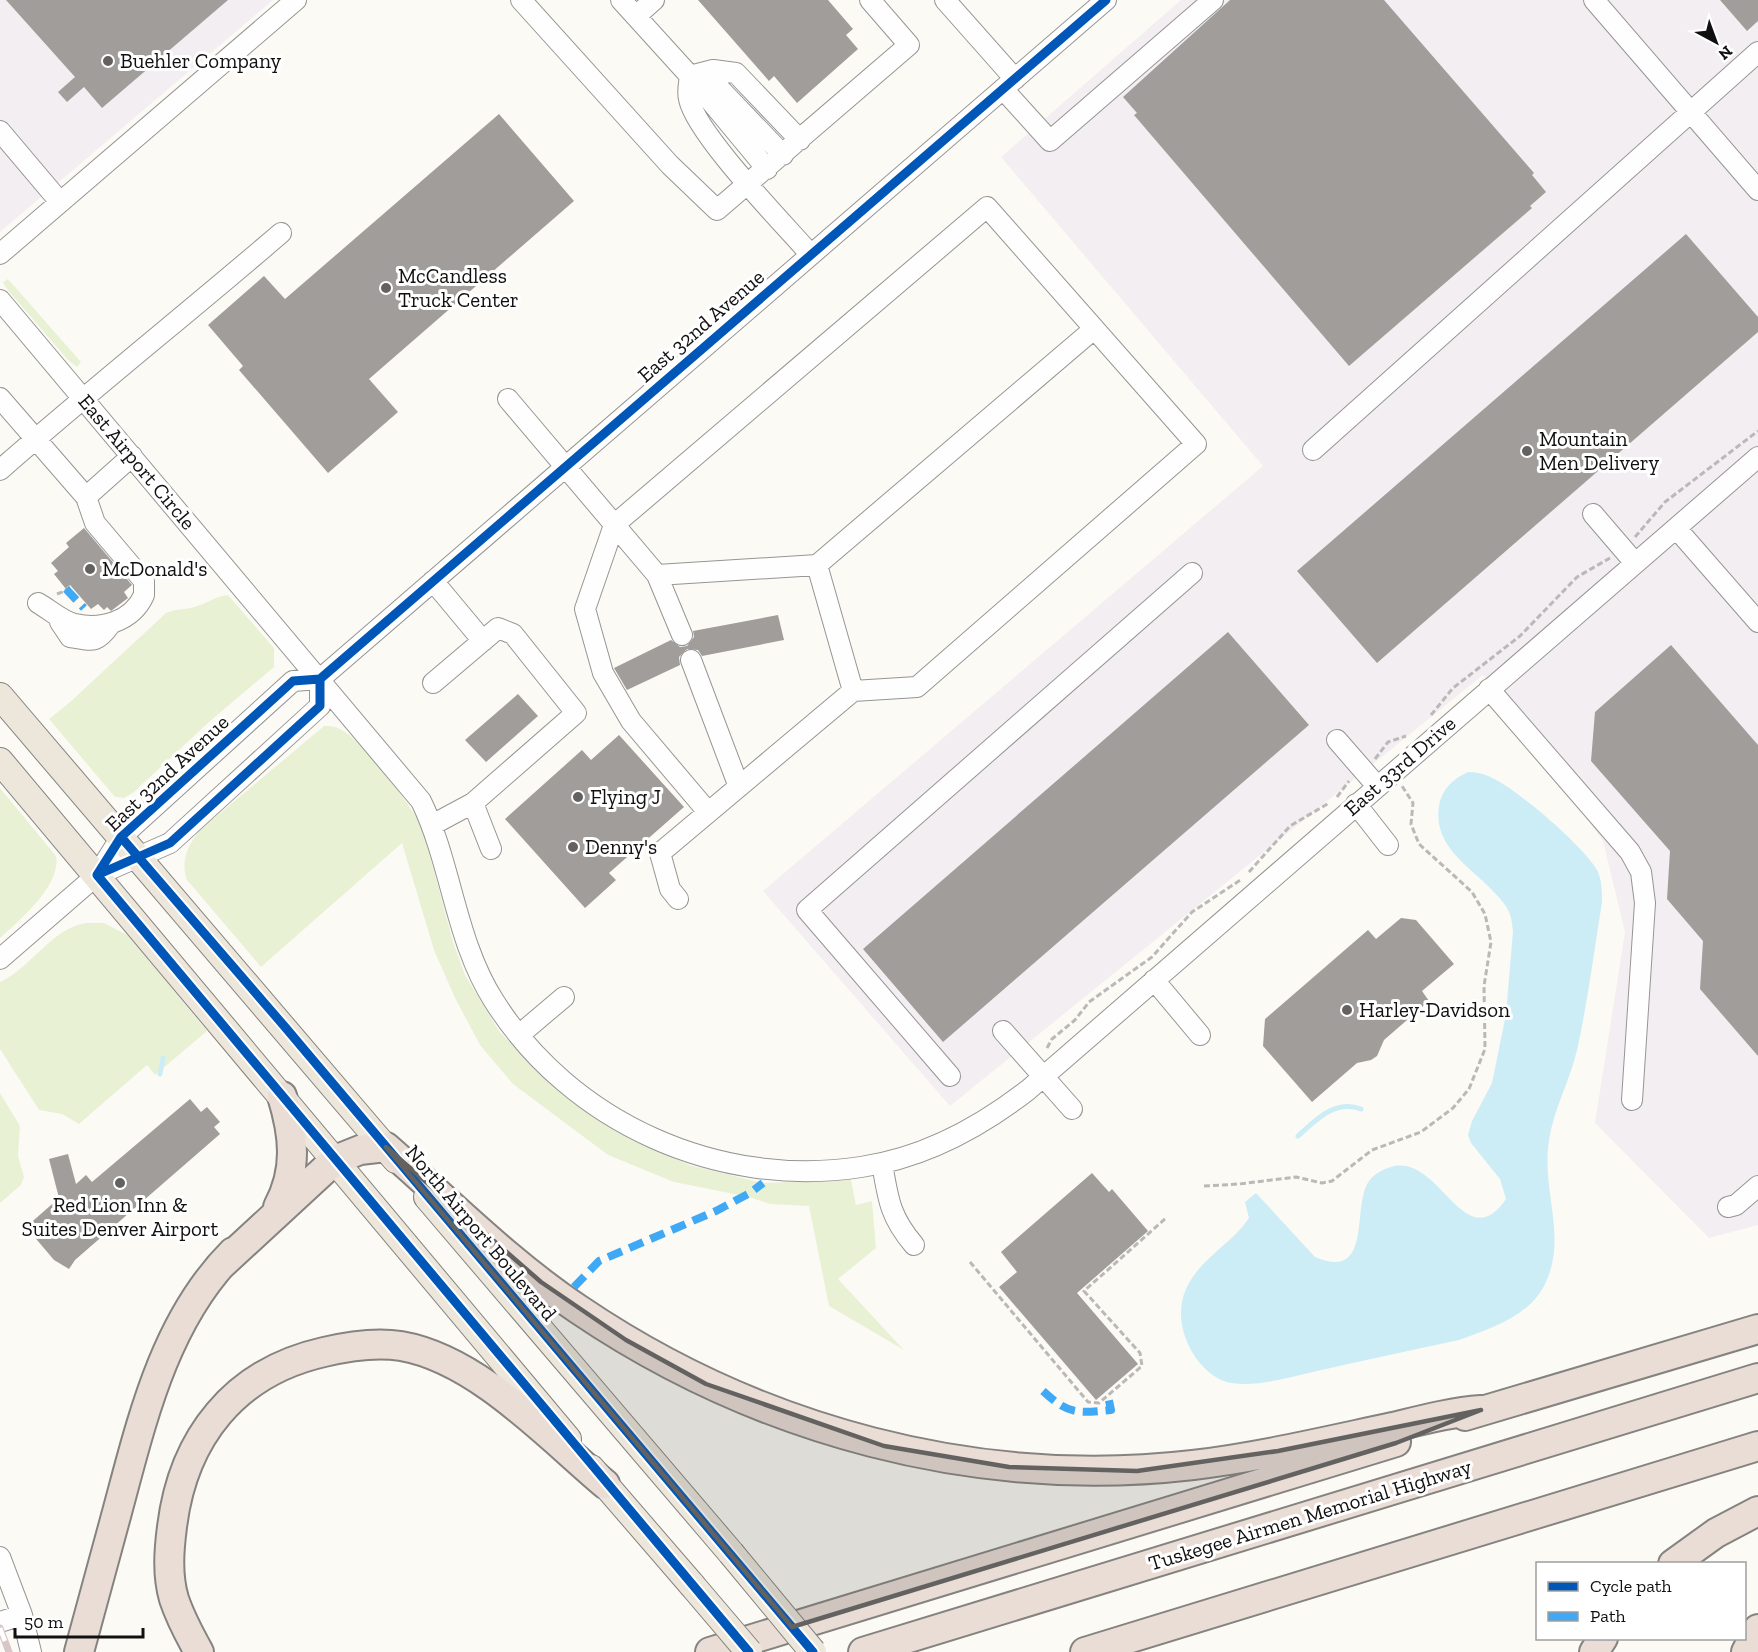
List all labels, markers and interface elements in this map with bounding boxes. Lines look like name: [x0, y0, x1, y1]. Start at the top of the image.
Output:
north arrow: [1686, 12, 1746, 72]
text: N: [1715, 42, 1736, 64]
place label: Buehler Company: [120, 48, 282, 73]
marker: Buehler Company: [101, 54, 115, 68]
place label: McCandless Truck Center: [398, 263, 519, 312]
street label: East 32nd Avenue: [632, 264, 769, 387]
marker: McCandless Truck Center: [379, 281, 393, 295]
street label: East Airport Circle: [73, 389, 201, 535]
place label: Mountain Men Delivery: [1539, 426, 1660, 475]
marker: Mountain Men Delivery: [1520, 444, 1534, 458]
place label: McDonald's: [102, 556, 207, 581]
marker: McDonald's: [83, 562, 97, 576]
street label: East 32nd Avenue: [100, 709, 234, 836]
street label: East 33rd Drive: [1339, 710, 1461, 821]
place label: Flying J: [590, 784, 661, 809]
marker: Flying J: [571, 790, 585, 804]
place label: Denny's: [585, 834, 657, 859]
marker: Denny's: [566, 840, 580, 854]
place label: Harley-Davidson: [1359, 997, 1510, 1022]
marker: Harley-Davidson: [1340, 1003, 1354, 1017]
street label: North Airport Boulevard: [401, 1140, 562, 1326]
marker: Red Lion Inn & Suites Denver Airport: [113, 1176, 127, 1190]
place label: Red Lion Inn & Suites Denver Airport: [22, 1192, 219, 1241]
street label: Tuskegee Airmen Memorial Highway: [1146, 1453, 1474, 1576]
legend: [1536, 1562, 1746, 1640]
text: Cycle path: [1590, 1575, 1672, 1597]
scale bar: [15, 1601, 142, 1639]
text: Path: [1590, 1605, 1626, 1627]
text: 50 m: [24, 1611, 64, 1633]

